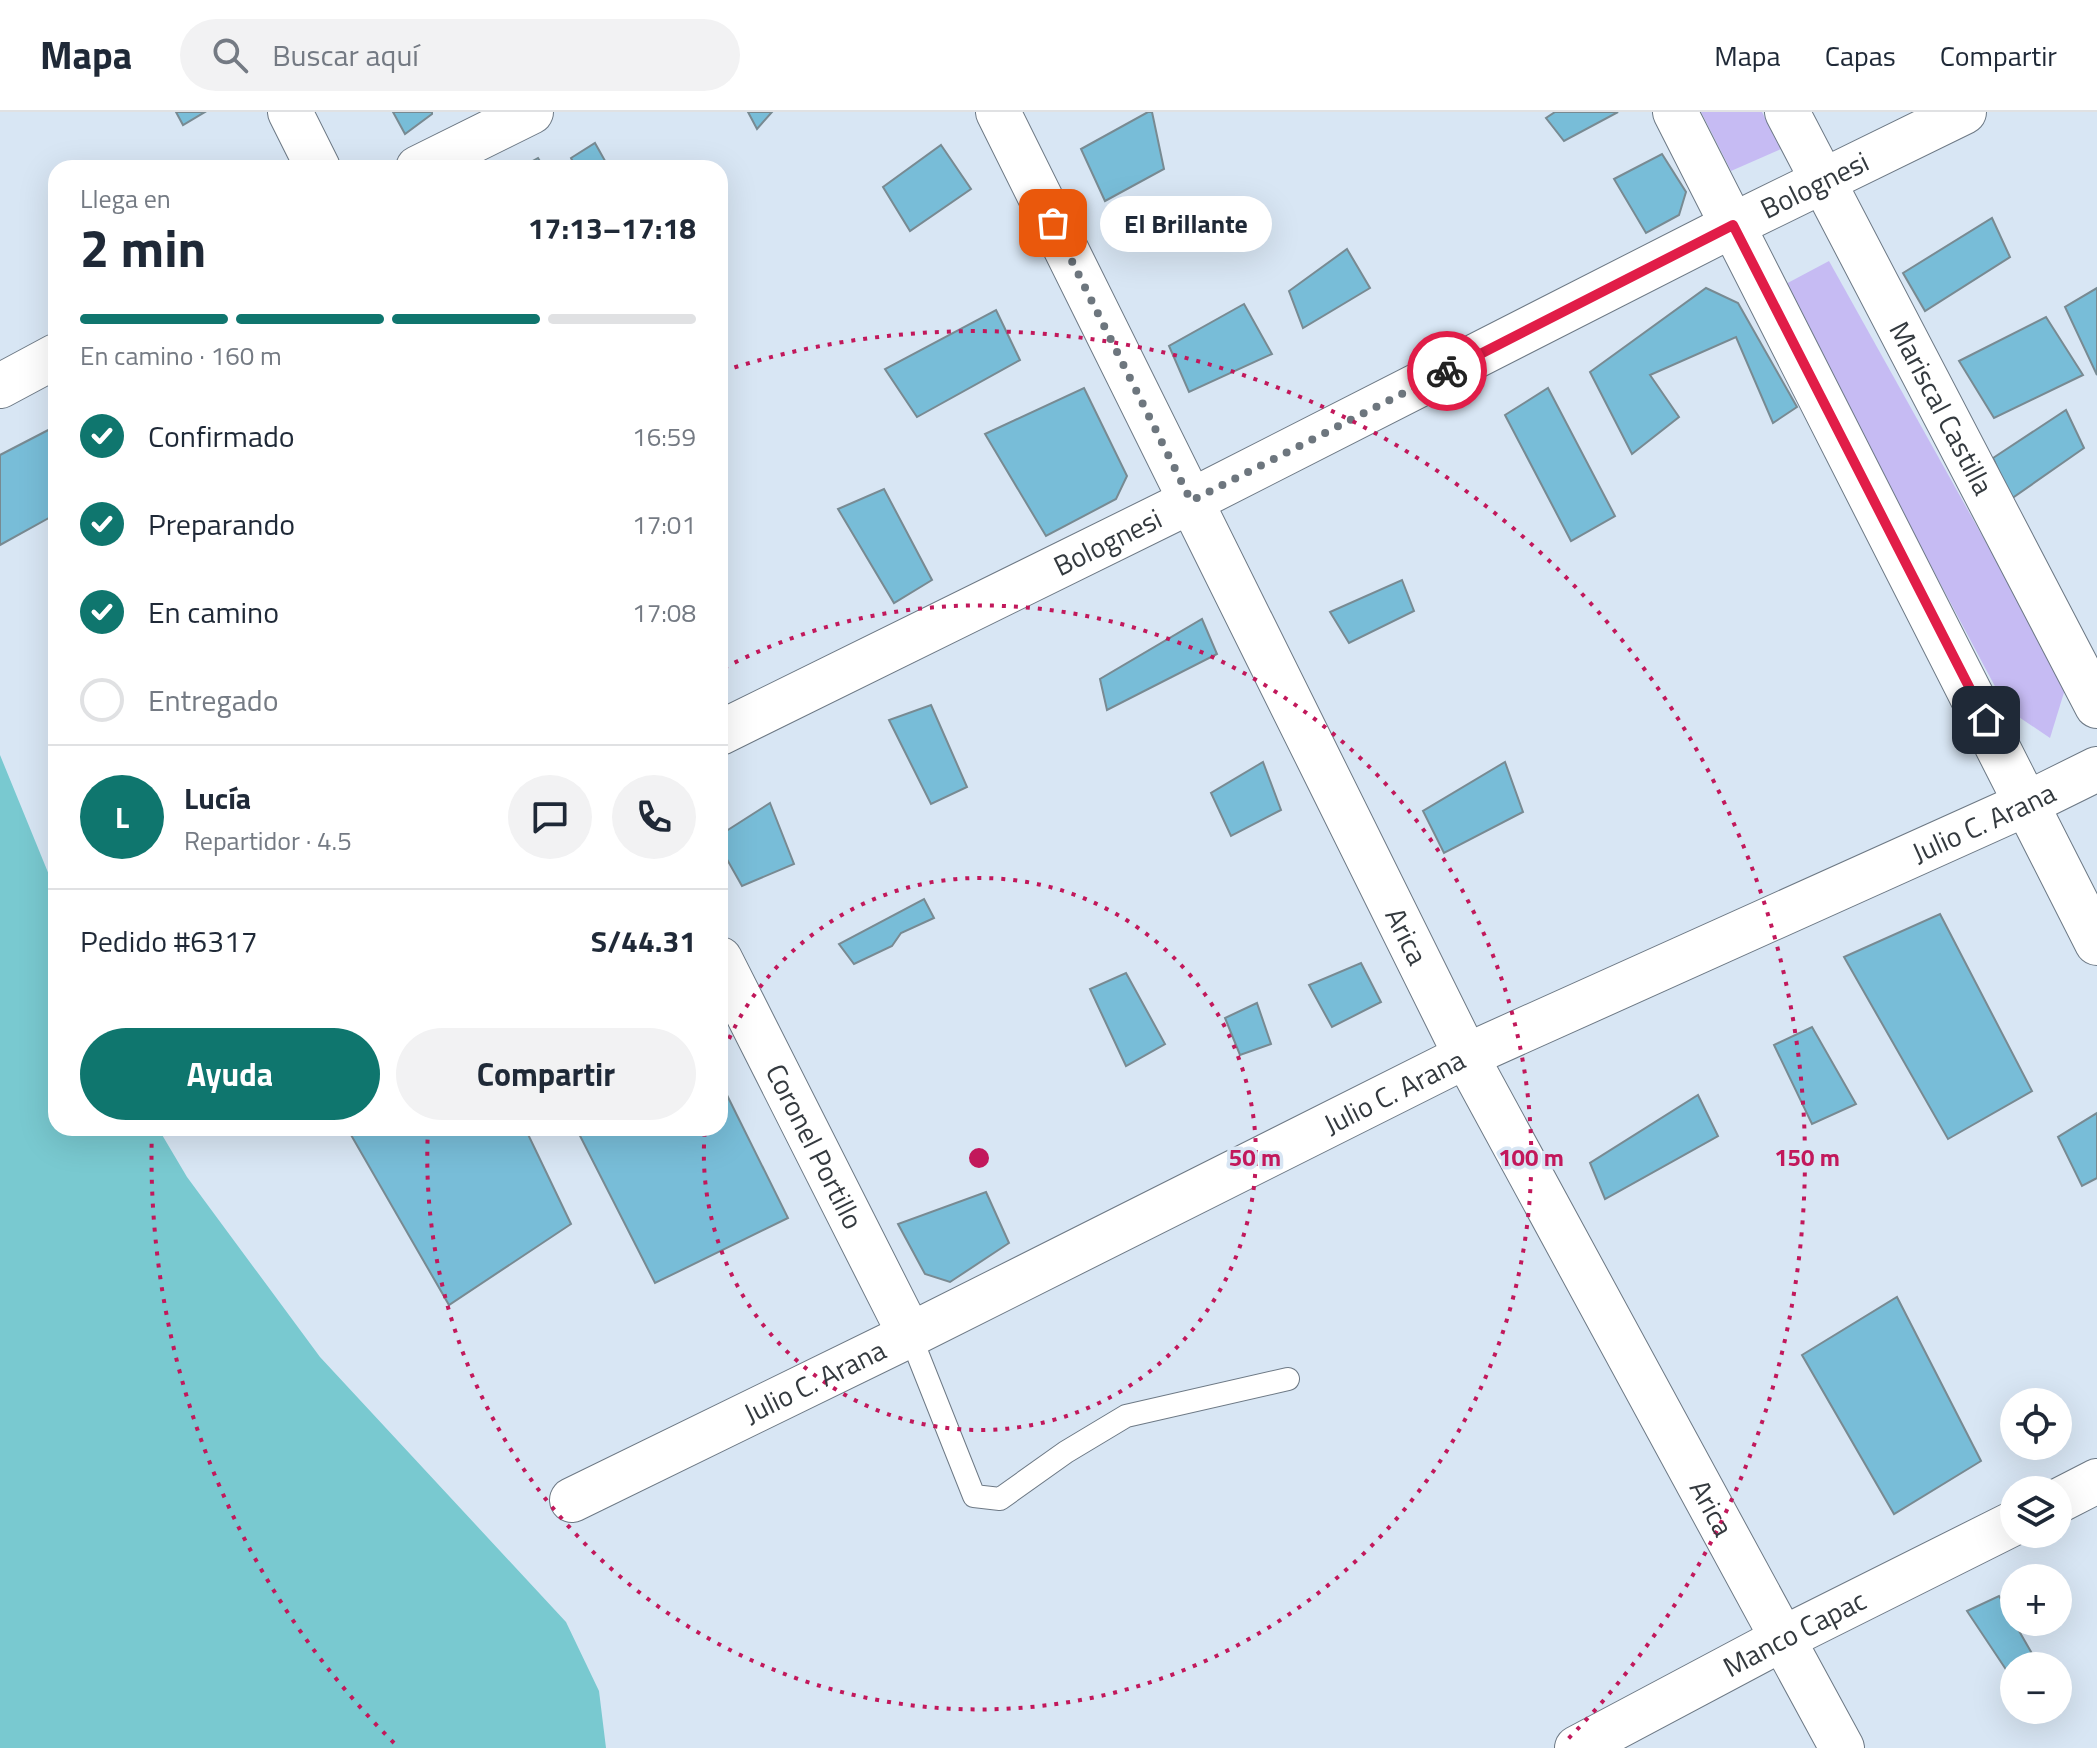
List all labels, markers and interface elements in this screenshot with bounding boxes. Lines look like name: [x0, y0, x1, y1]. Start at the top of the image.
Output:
search box: [180, 19, 740, 91]
text: Mapa: [40, 26, 132, 84]
text: Buscar aquí: [272, 32, 419, 78]
icon: search: [208, 33, 252, 77]
text: Mapa: [1714, 34, 1781, 77]
text: Capas: [1825, 34, 1896, 77]
text: Compartir: [1940, 34, 2057, 77]
street label: Bolognesi: [1753, 140, 1876, 229]
text: Llega en: [80, 179, 171, 218]
pin: [1019, 189, 1087, 257]
callout: El Brillante: [1101, 195, 1273, 251]
icon: bag: [1031, 201, 1075, 245]
text: El Brillante: [1124, 204, 1248, 243]
text: 17:13–17:18: [528, 205, 696, 251]
text: 2 min: [80, 208, 206, 287]
street label: Mariscal Castilla: [1879, 313, 2005, 502]
courier: [1407, 331, 1487, 411]
text: En camino · 160 m: [80, 336, 282, 375]
icon: bike: [1425, 349, 1469, 393]
text: Confirmado: [148, 413, 295, 459]
icon: check: [80, 414, 124, 458]
text: 16:59: [632, 417, 696, 456]
street label: Bolognesi: [1046, 497, 1169, 587]
text: Preparando: [148, 501, 295, 547]
icon: check: [80, 502, 124, 546]
text: 17:01: [632, 505, 696, 544]
text: En camino: [148, 589, 279, 635]
icon: check: [80, 590, 124, 634]
text: 17:08: [632, 593, 696, 632]
text: Entregado: [148, 677, 279, 723]
pin: [1952, 686, 2020, 754]
icon: home: [1964, 698, 2008, 742]
street label: Julio C. Arana: [1905, 771, 2063, 874]
text: Lucía: [184, 775, 251, 821]
button: chat: [508, 775, 592, 859]
button: phone: [612, 775, 696, 859]
text: L: [115, 794, 129, 840]
text: Repartidor · 4.5: [184, 821, 352, 860]
street label: Arica: [1375, 900, 1439, 972]
text: Pedido #6317: [80, 918, 258, 964]
text: S/44.31: [591, 918, 696, 964]
button: Ayuda: [80, 1028, 380, 1120]
button: Compartir: [396, 1028, 696, 1120]
street label: Julio C. Arana: [1316, 1038, 1472, 1145]
street label: Coronel Portillo: [755, 1056, 875, 1236]
text: 50 m: [1229, 1139, 1281, 1175]
text: 100 m: [1498, 1139, 1564, 1175]
text: 150 m: [1774, 1139, 1840, 1175]
centre of rings: [965, 1144, 993, 1172]
street label: Julio C. Arana: [736, 1328, 893, 1434]
map controls: [2000, 1388, 2072, 1724]
button: locate: [2000, 1388, 2072, 1460]
street label: Arica: [1679, 1472, 1745, 1544]
button: layers: [2000, 1476, 2072, 1548]
button: +: [2000, 1564, 2072, 1636]
street label: Manco Capac: [1715, 1578, 1873, 1688]
button: −: [2000, 1652, 2072, 1724]

